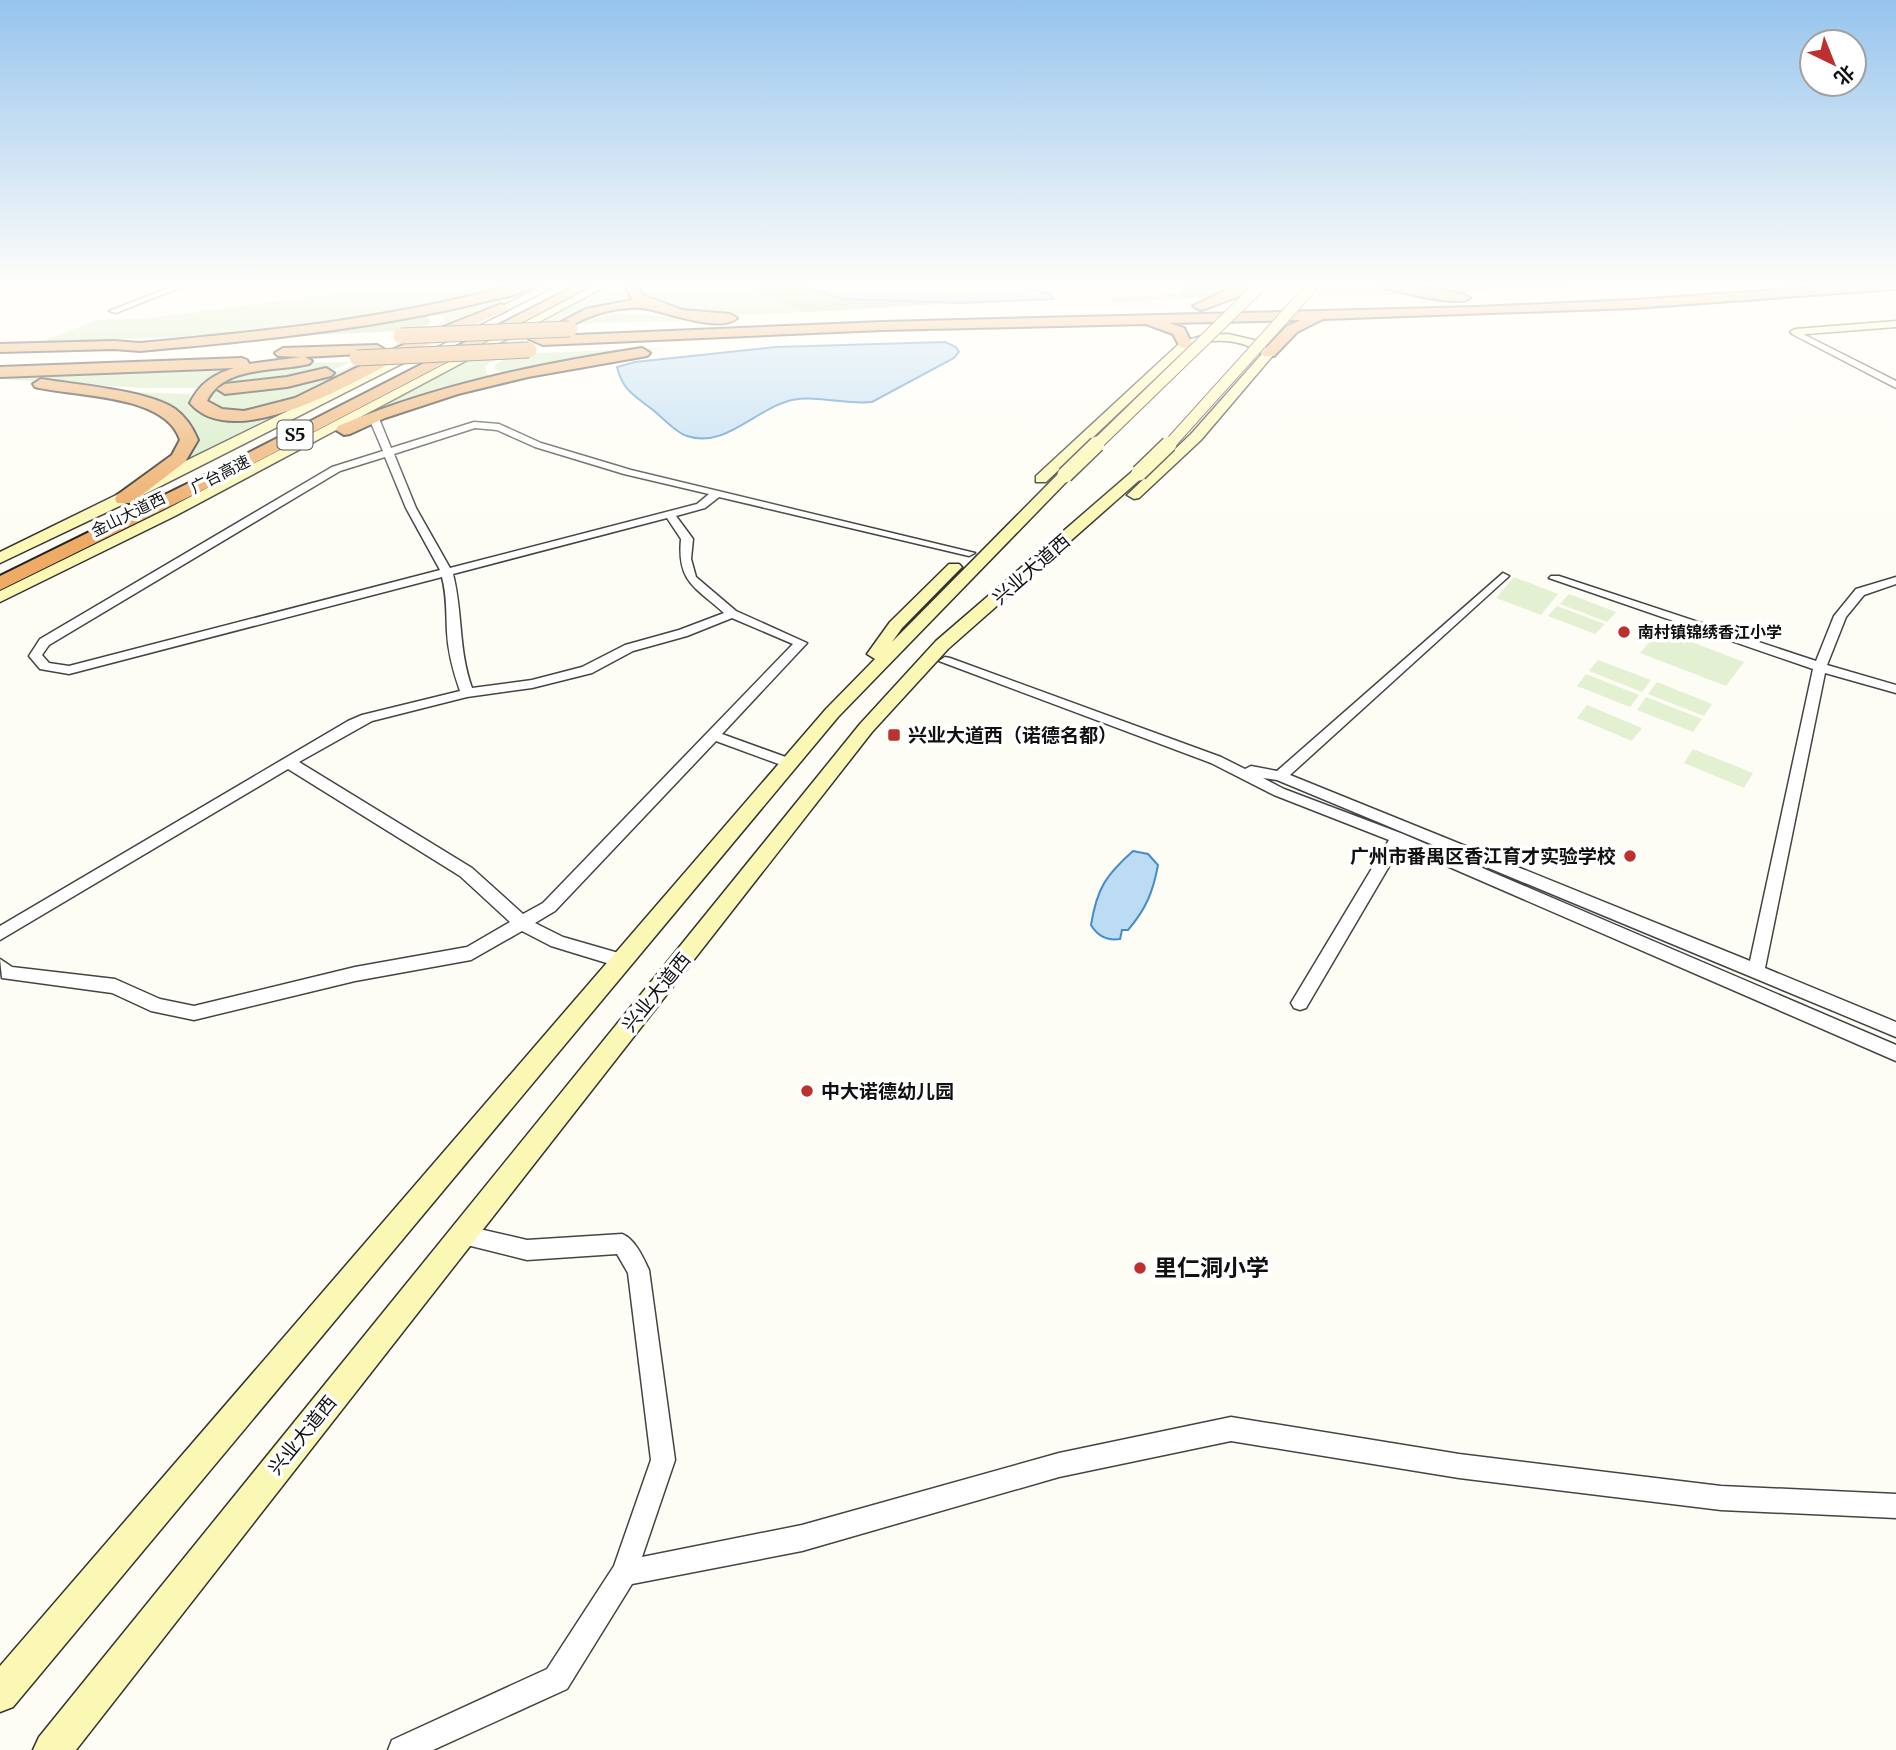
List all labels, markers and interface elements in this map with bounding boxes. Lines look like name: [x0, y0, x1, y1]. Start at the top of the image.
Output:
north arrow: [1798, 28, 1868, 98]
text: 北: [1829, 60, 1860, 91]
road number: S5: [278, 421, 312, 450]
street label: 广台高速: [187, 451, 253, 497]
street label: 金山大道西: [88, 487, 168, 541]
street label: 兴业大道西: [987, 529, 1075, 609]
place label: 南村镇锦绣香江小学: [1638, 622, 1782, 642]
marker: 南村镇锦绣香江小学: [1616, 624, 1632, 640]
place label: 兴业大道西（诺德名都）: [908, 723, 1117, 747]
marker: 兴业大道西（诺德名都）: [886, 727, 902, 743]
place label: 广州市番禺区香江育才实验学校: [1350, 844, 1616, 868]
marker: 广州市番禺区香江育才实验学校: [1622, 848, 1638, 864]
street label: 兴业大道西: [617, 948, 695, 1036]
place label: 中大诺德幼儿园: [821, 1079, 954, 1103]
marker: 中大诺德幼儿园: [799, 1083, 815, 1099]
place label: 里仁洞小学: [1154, 1253, 1269, 1282]
marker: 里仁洞小学: [1132, 1260, 1148, 1276]
street label: 兴业大道西: [263, 1391, 341, 1479]

